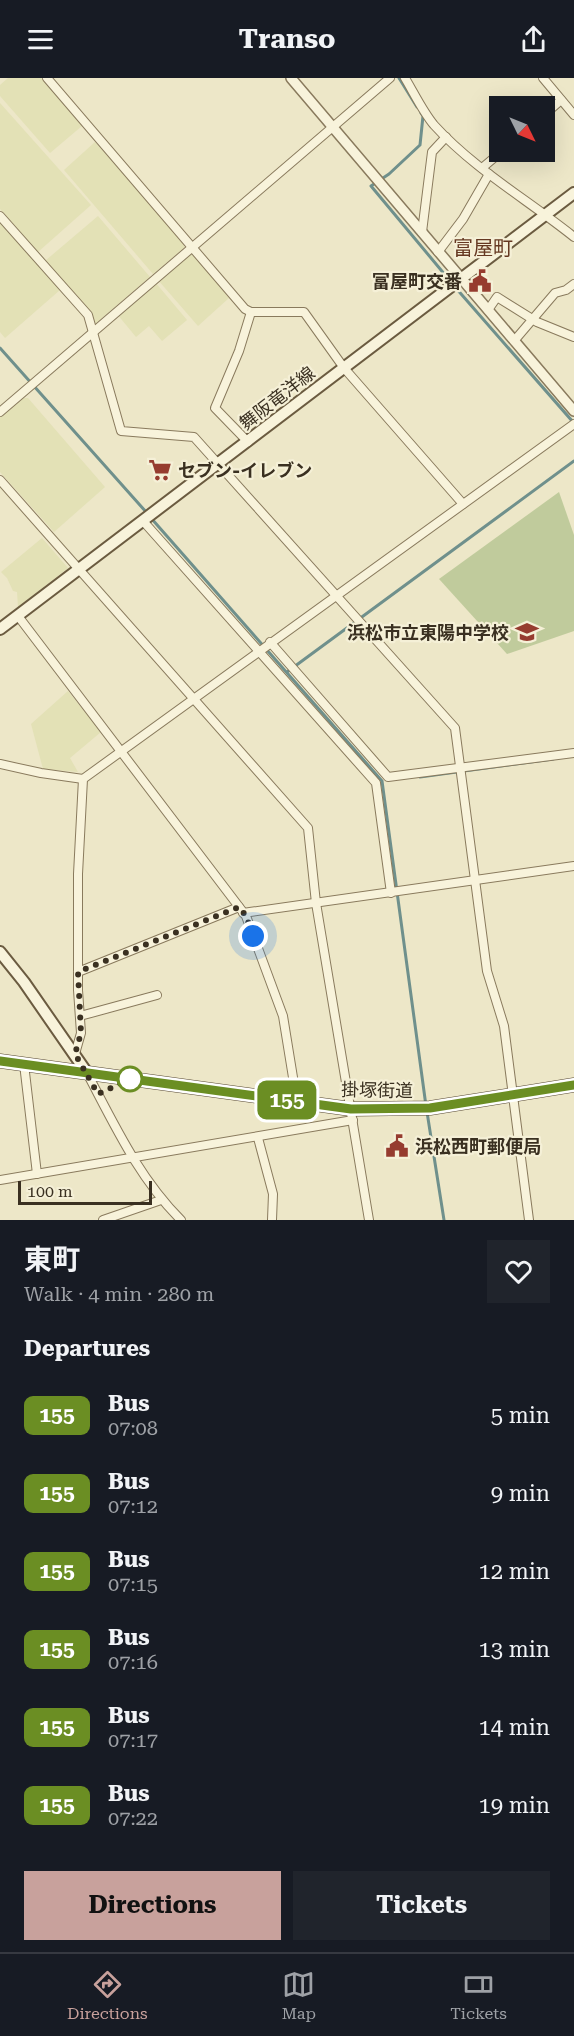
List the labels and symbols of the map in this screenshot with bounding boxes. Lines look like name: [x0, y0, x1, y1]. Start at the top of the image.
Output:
north arrow: [489, 96, 555, 162]
district label: 富屋町: [453, 236, 513, 260]
public building icon: 富屋町交番: [467, 268, 493, 294]
place label: 富屋町交番: [372, 271, 462, 292]
street label: 舞阪竜洋線: [235, 362, 319, 434]
supermarket icon: セブン-イレブン: [147, 457, 173, 483]
place label: セブン-イレブン: [178, 460, 312, 481]
school or university icon: 浜松市立東陽中学校: [514, 619, 540, 645]
place label: 浜松市立東陽中学校: [347, 622, 509, 643]
your location: [238, 921, 268, 951]
unlabelled marker: [117, 1066, 143, 1092]
street label: 掛塚街道: [341, 1079, 413, 1101]
line badge: 155: [252, 1080, 322, 1120]
public building icon: 浜松西町郵便局: [384, 1133, 410, 1159]
place label: 浜松西町郵便局: [415, 1136, 541, 1157]
scale bar: [18, 1178, 152, 1206]

